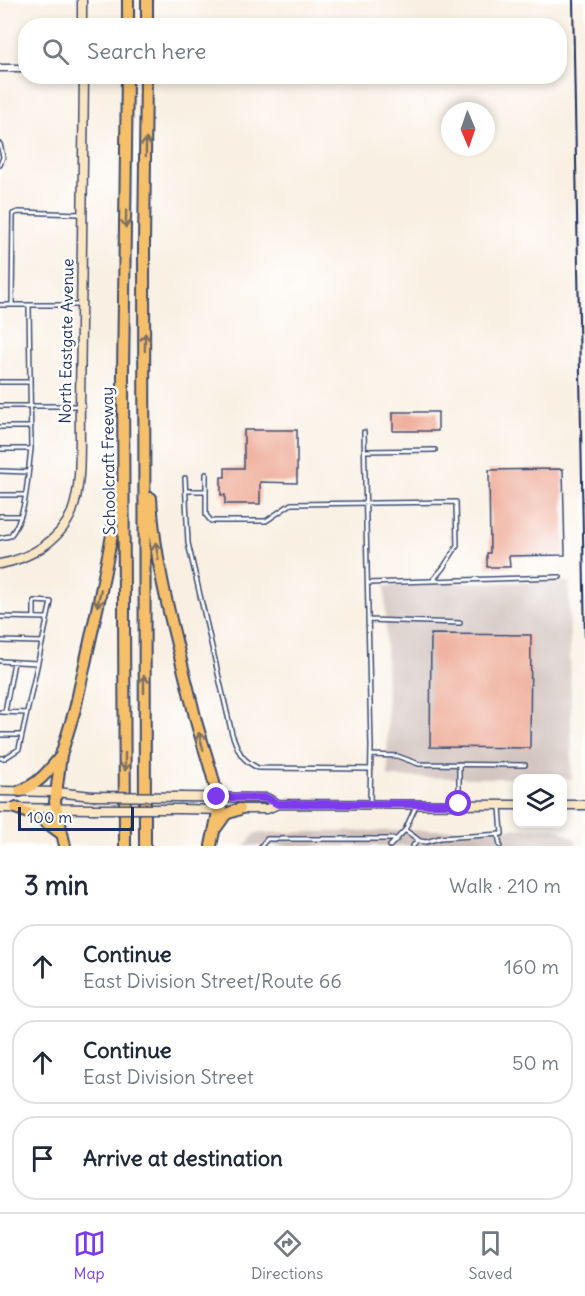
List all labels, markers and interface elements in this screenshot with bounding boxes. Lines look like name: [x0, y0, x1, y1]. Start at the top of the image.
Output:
search box: [18, 18, 567, 84]
icon: search: [39, 35, 72, 68]
text: Search here: [87, 37, 206, 65]
north arrow: [441, 102, 495, 156]
one-way arrow: [140, 137, 151, 157]
one-way arrow: [120, 208, 131, 228]
street label: North Eastgate Avenue: [55, 258, 77, 424]
one-way arrow: [139, 332, 151, 352]
street label: Schoolcraft Freeway: [97, 387, 119, 535]
one-way arrow: [151, 542, 162, 562]
one-way arrow: [93, 588, 104, 607]
one-way arrow: [138, 674, 150, 694]
one-way arrow: [195, 732, 206, 751]
one-way arrow: [119, 751, 131, 771]
map controls: [513, 774, 567, 828]
button: layers: [513, 774, 567, 828]
route end: [203, 783, 229, 809]
route start: [445, 790, 471, 816]
scale bar: [18, 804, 134, 832]
text: 100 m: [27, 807, 72, 827]
text: 3 min: [24, 869, 89, 902]
text: Walk · 210 m: [449, 873, 561, 898]
text: Continue: [83, 940, 172, 968]
icon: ahead: [26, 950, 59, 983]
text: 160 m: [504, 954, 559, 979]
text: East Division Street/Route 66: [83, 968, 342, 993]
text: Continue: [83, 1036, 172, 1064]
icon: ahead: [26, 1046, 59, 1079]
text: 50 m: [512, 1050, 559, 1075]
text: East Division Street: [83, 1064, 254, 1089]
icon: arrive: [26, 1142, 59, 1175]
text: Arrive at destination: [83, 1144, 283, 1172]
tab: Map: [73, 1227, 106, 1283]
tab: Directions: [251, 1227, 323, 1283]
tab: Saved: [469, 1227, 512, 1283]

